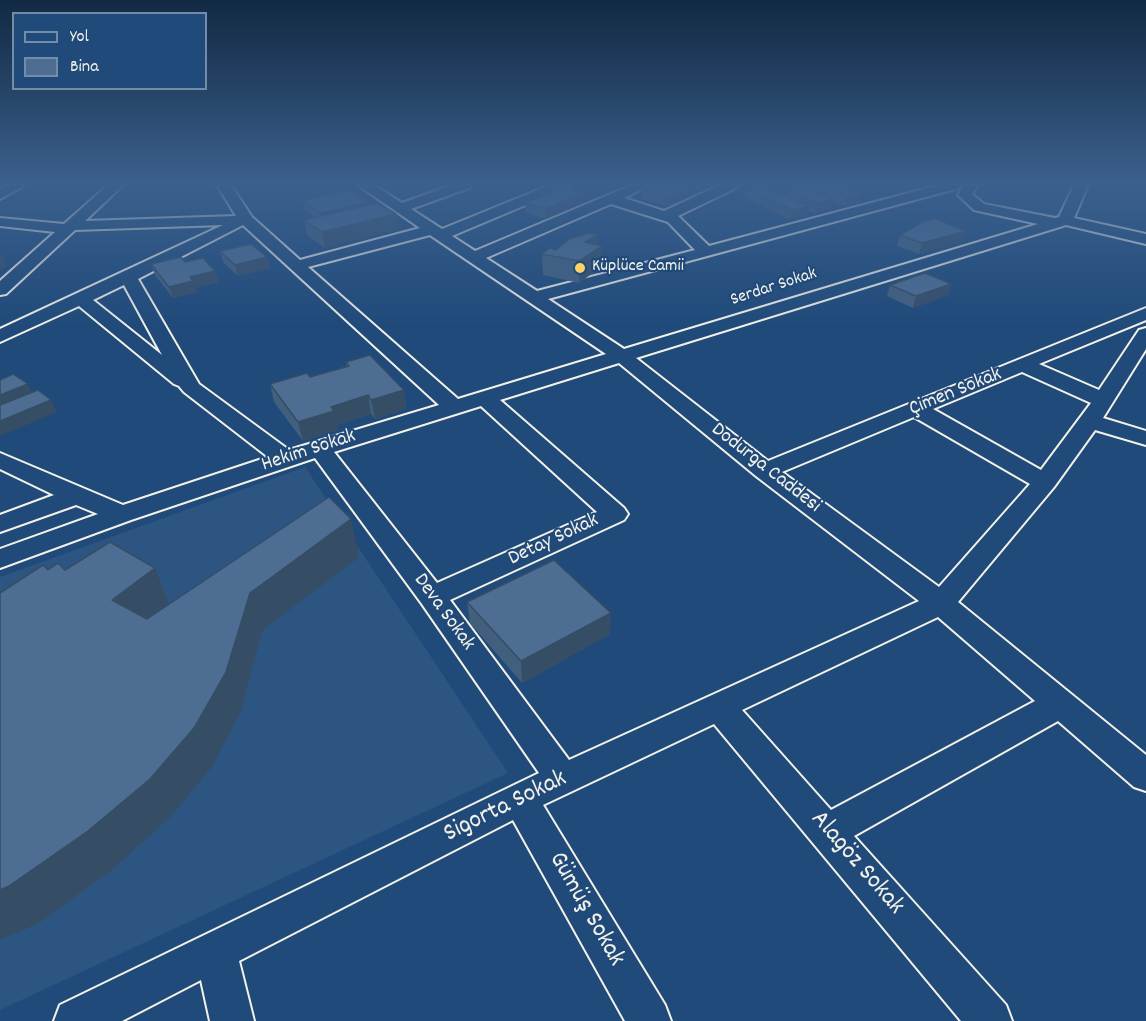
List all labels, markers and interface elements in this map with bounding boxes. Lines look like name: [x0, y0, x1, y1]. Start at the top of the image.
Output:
legend: [12, 12, 207, 90]
text: Yol: [70, 25, 89, 50]
text: Bina: [70, 55, 99, 80]
place label: Küplüce Camii: [592, 257, 684, 279]
marker: Küplüce Camii: [573, 261, 587, 275]
street label: Serdar Sokak: [728, 264, 820, 312]
street label: Çimen Sokak: [906, 363, 1006, 423]
street label: Dodurga Caddesi: [705, 418, 825, 520]
street label: Hekim Sokak: [259, 425, 359, 479]
street label: Detay Sokak: [505, 509, 603, 573]
street label: Deva Sokak: [407, 570, 479, 656]
street label: Sigorta Sokak: [439, 765, 573, 851]
street label: Alagöz Sokak: [802, 805, 910, 923]
street label: Gümüş Sokak: [540, 847, 630, 973]

